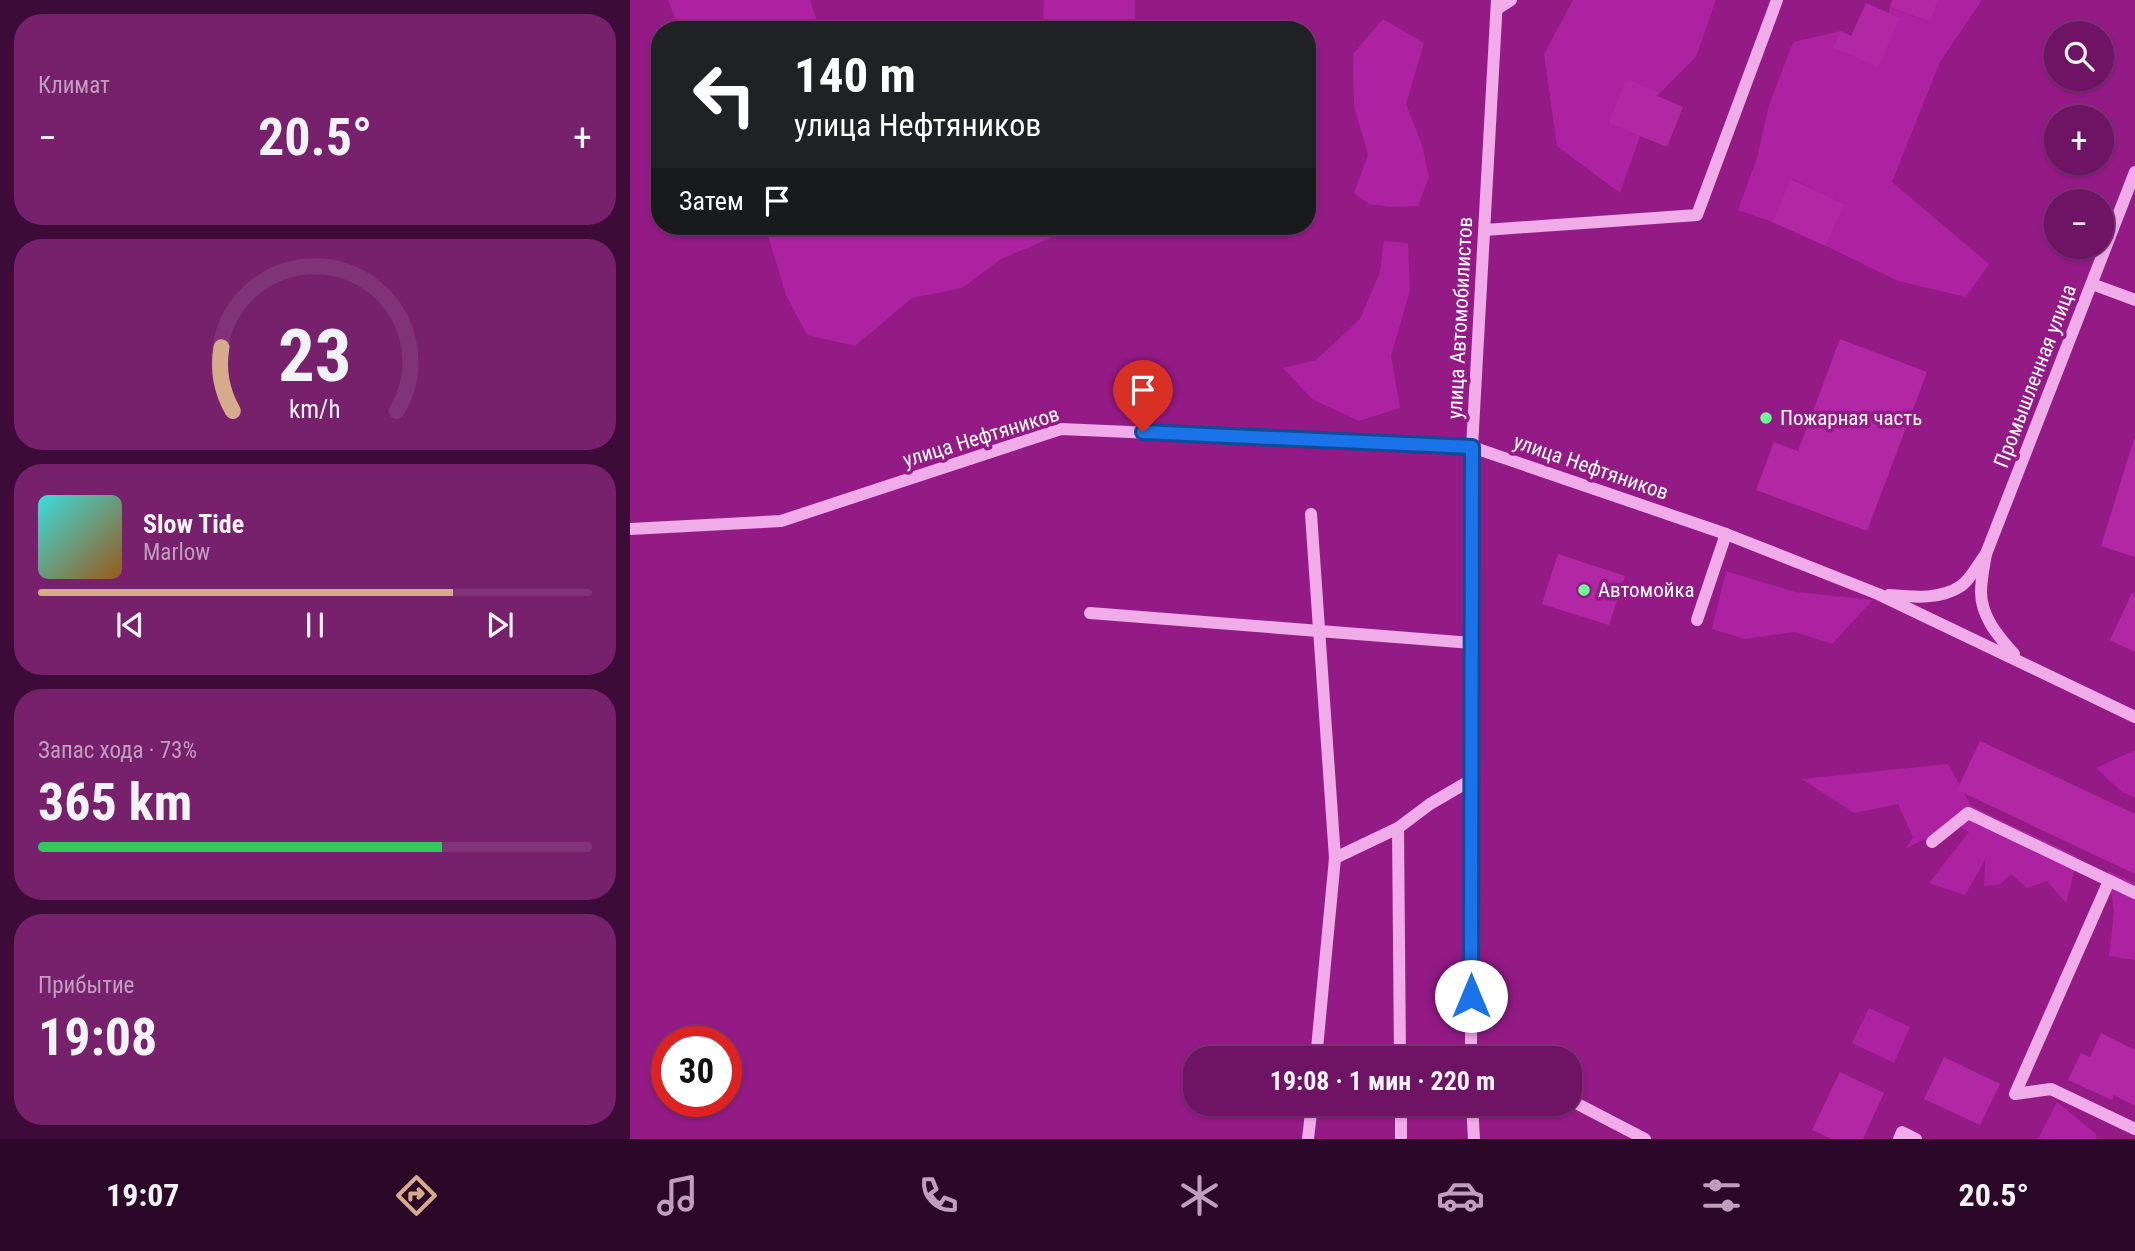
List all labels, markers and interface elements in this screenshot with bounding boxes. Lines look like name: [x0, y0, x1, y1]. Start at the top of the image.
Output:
map controls: [2044, 21, 2114, 259]
button: search: [2044, 21, 2114, 91]
text: 140 m: [794, 47, 916, 104]
icon: left: [679, 49, 770, 140]
text: Климат: [38, 72, 110, 99]
button: +: [2044, 105, 2114, 175]
text: улица Нефтяников: [794, 106, 1041, 144]
text: 20.5°: [258, 107, 372, 168]
text: −: [38, 116, 57, 160]
text: +: [573, 116, 592, 160]
icon: arrive: [758, 182, 796, 220]
text: Затем: [679, 186, 744, 216]
button: −: [2044, 189, 2114, 259]
street label: улица Автомобилистов: [1443, 216, 1477, 420]
street label: Промышленная улица: [1989, 281, 2081, 471]
text: 23: [278, 313, 352, 399]
pin: [1113, 360, 1173, 432]
icon: arrive: [1124, 371, 1162, 409]
text: km/h: [289, 394, 341, 423]
street label: улица Нефтяников: [900, 402, 1062, 472]
place label: Пожарная часть: [1780, 406, 1922, 430]
marker: Пожарная часть: [1758, 410, 1774, 426]
street label: улица Нефтяников: [1510, 429, 1672, 505]
text: Slow Tide: [143, 509, 244, 539]
text: Marlow: [143, 539, 210, 566]
place label: Автомойка: [1598, 578, 1695, 602]
marker: Автомойка: [1576, 582, 1592, 598]
icon: previous: [111, 606, 149, 644]
icon: pause: [296, 606, 334, 644]
icon: next: [481, 606, 519, 644]
text: Запас хода · 73%: [38, 737, 197, 764]
text: 365 km: [38, 772, 192, 833]
position arrow: [1434, 959, 1508, 1033]
text: Прибытие: [38, 972, 134, 999]
text: 19:08: [38, 1007, 157, 1068]
speed limit sign: 30: [651, 1026, 742, 1117]
text: 19:08 · 1 мин · 220 m: [1270, 1066, 1495, 1096]
icon: directions: [392, 1171, 441, 1220]
icon: music: [653, 1171, 702, 1220]
icon: phone: [914, 1171, 963, 1220]
icon: climate: [1175, 1171, 1224, 1220]
icon: car: [1436, 1171, 1485, 1220]
icon: filters: [1697, 1171, 1746, 1220]
text: 19:07: [106, 1176, 180, 1214]
text: 20.5°: [1959, 1176, 2029, 1214]

